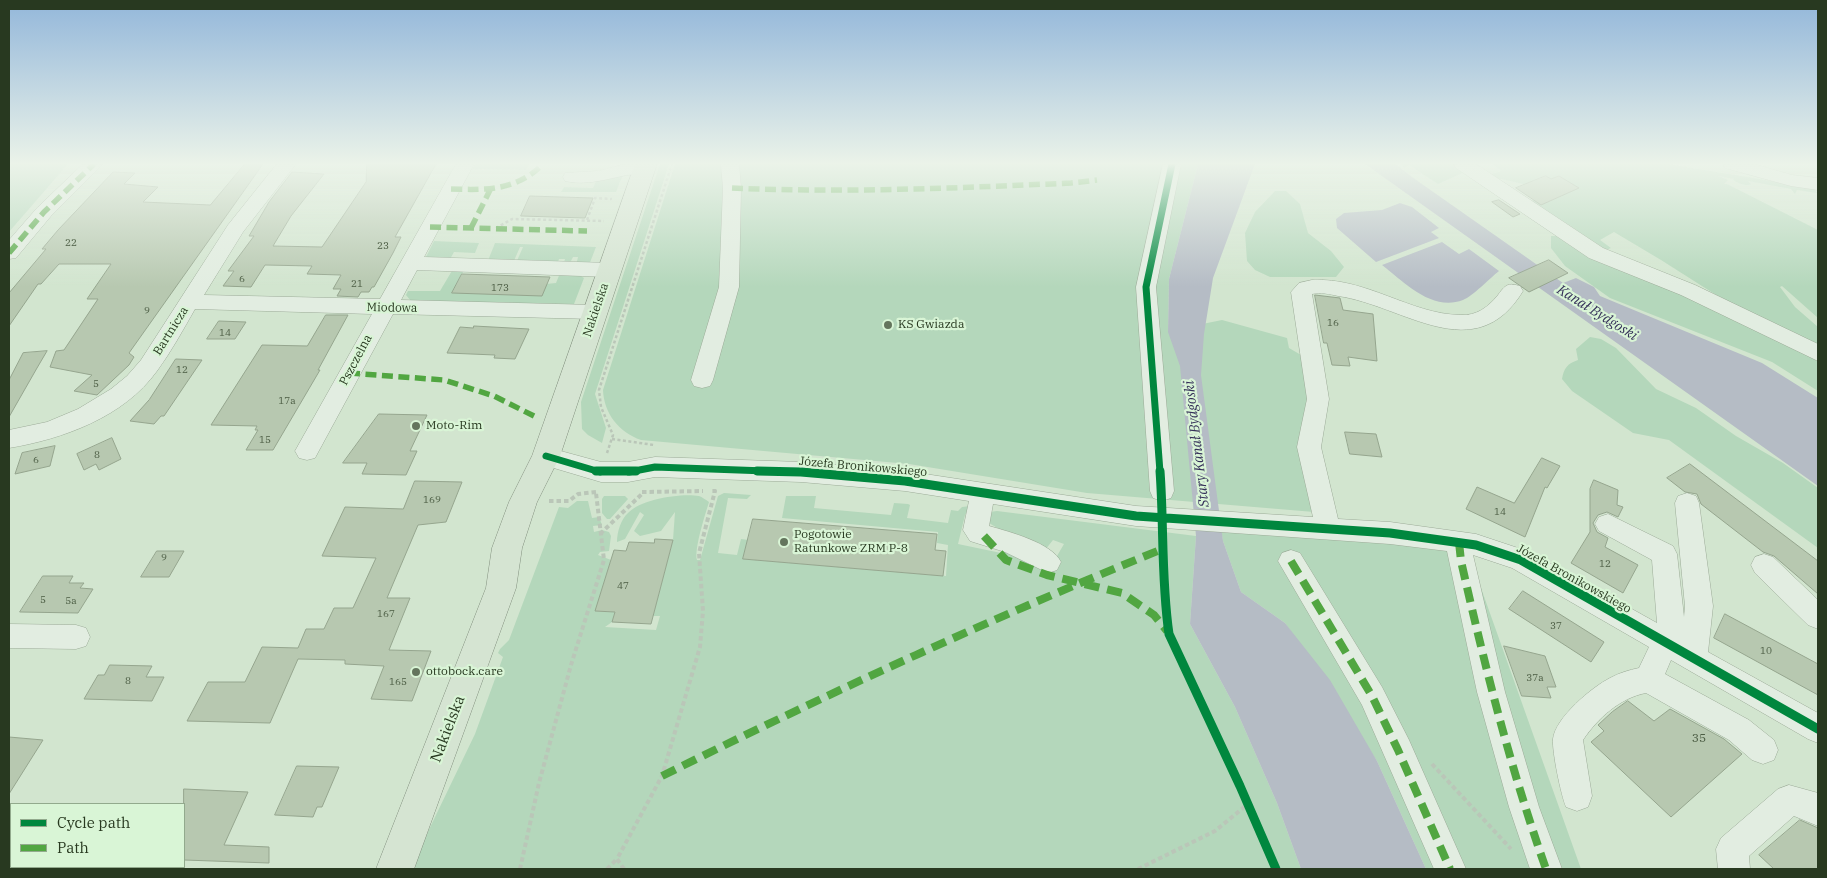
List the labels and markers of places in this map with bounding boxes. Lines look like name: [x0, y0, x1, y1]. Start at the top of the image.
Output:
place label: KS Gwiazda: [898, 318, 964, 332]
marker: KS Gwiazda: [882, 319, 894, 331]
place label: Moto-Rim: [426, 419, 482, 433]
marker: Moto-Rim: [410, 420, 422, 432]
place label: Pogotowie Ratunkowe ZRM P-8: [794, 528, 908, 556]
marker: Pogotowie Ratunkowe ZRM P-8: [778, 536, 790, 548]
place label: ottobock.care: [426, 665, 503, 679]
marker: ottobock.care: [410, 666, 422, 678]

